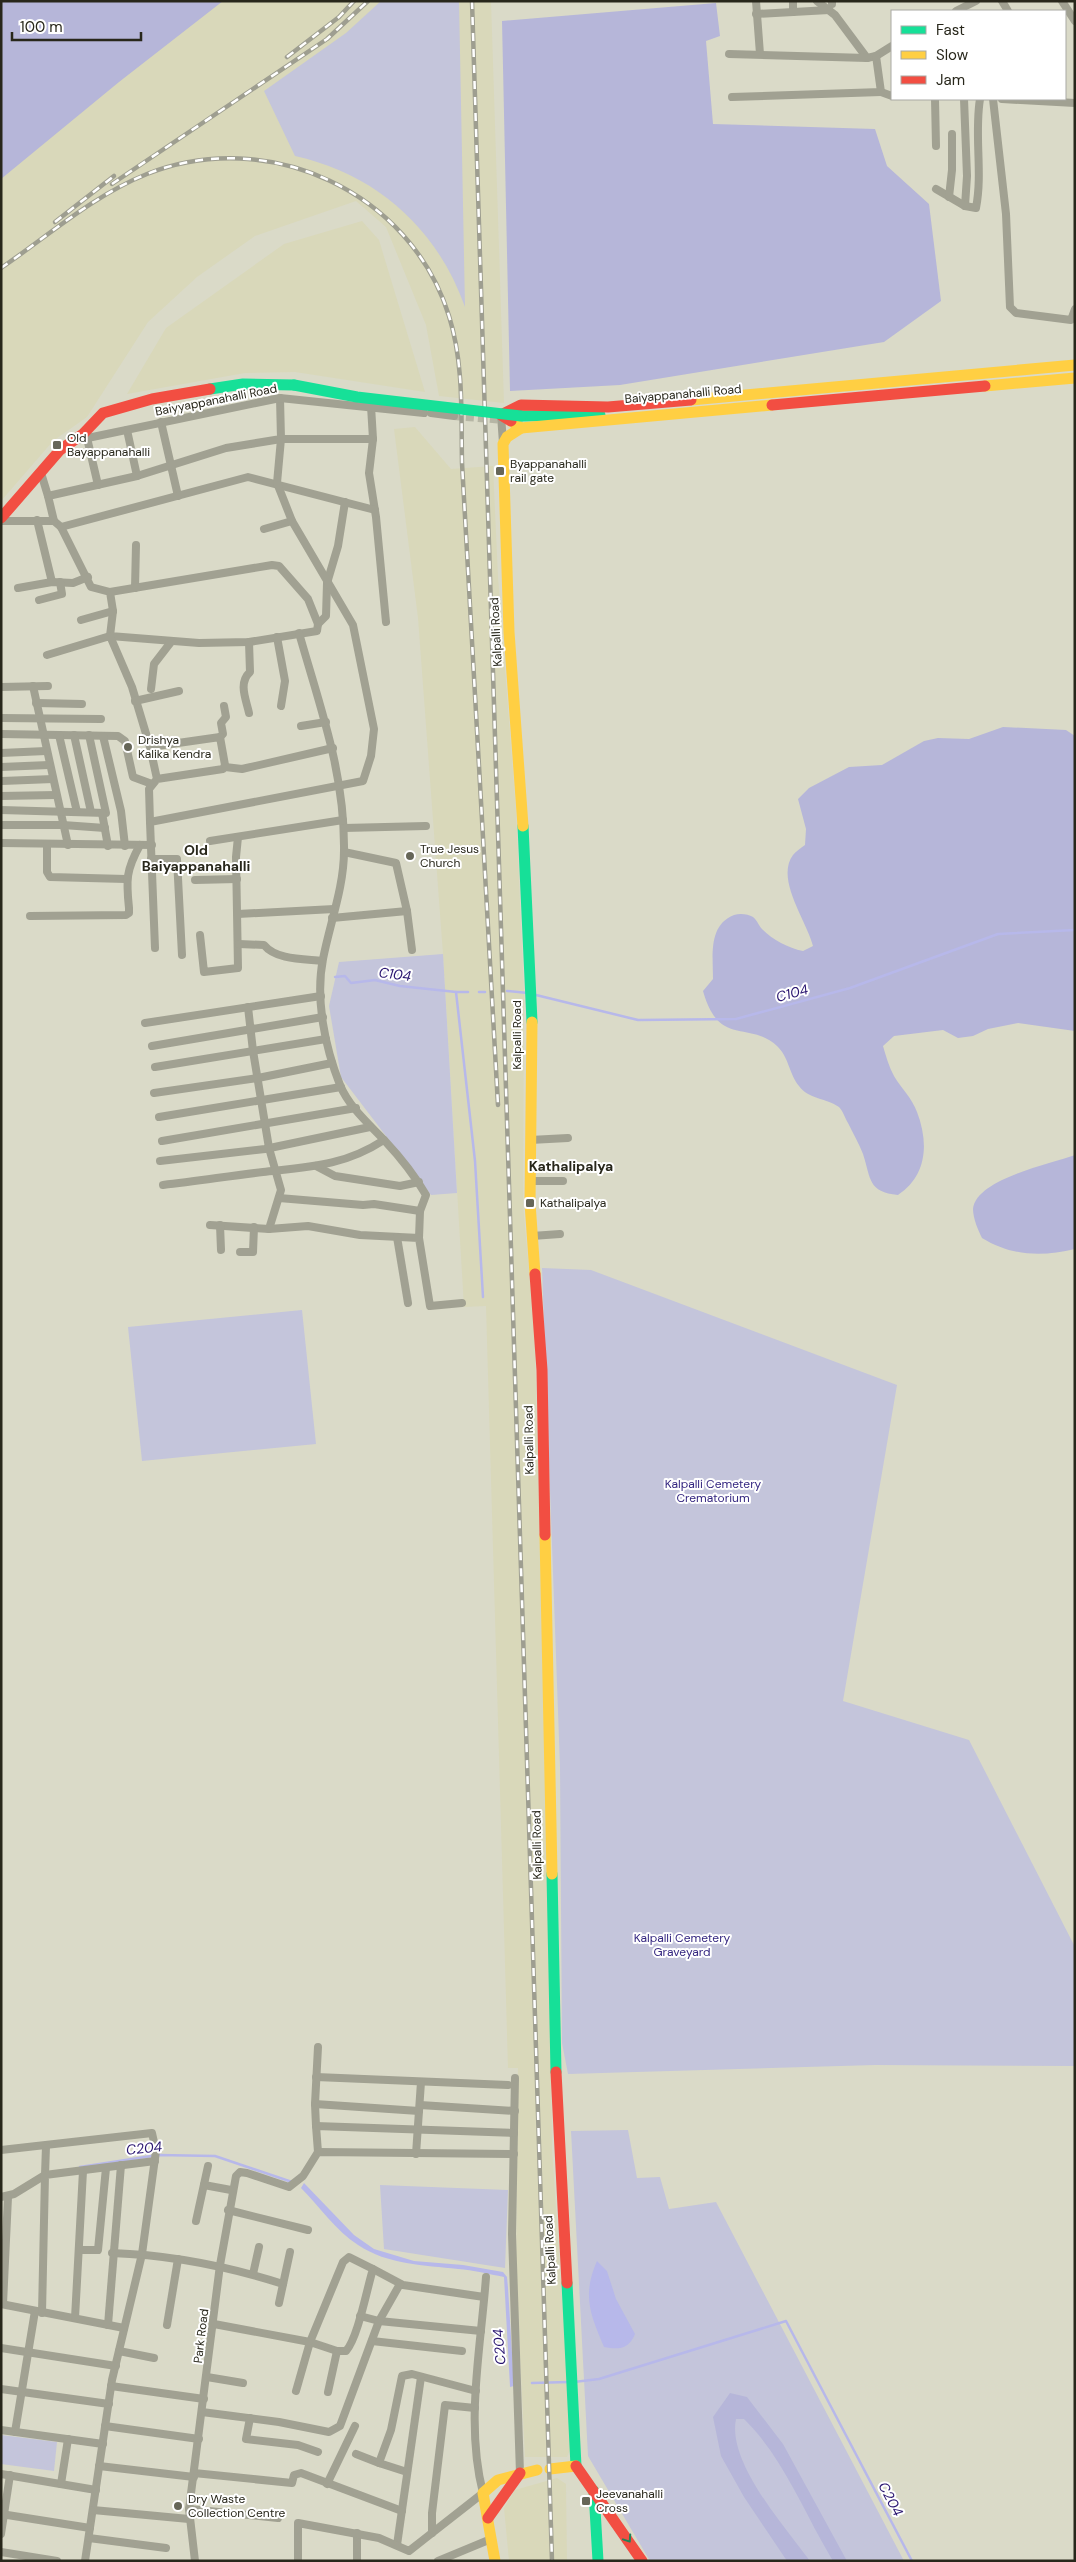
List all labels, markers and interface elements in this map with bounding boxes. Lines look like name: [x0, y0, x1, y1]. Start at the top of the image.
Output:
scale bar: [12, 10, 141, 42]
legend: [891, 10, 1066, 100]
text: 100 m: [20, 17, 63, 37]
text: Fast: [936, 20, 965, 40]
text: Slow: [936, 45, 969, 65]
text: Jam: [936, 70, 965, 90]
street label: Baiyyappanahalli Road: [154, 380, 278, 420]
street label: Baiyappanahalli Road: [624, 381, 742, 407]
place label: Old Bayappanahalli: [67, 430, 150, 460]
marker: Old Bayappanahalli: [51, 439, 63, 451]
place label: Byappanahalli rail gate: [510, 456, 587, 486]
marker: Byappanahalli rail gate: [494, 465, 506, 477]
street label: Kalpalli Road: [486, 597, 506, 667]
place label: Drishya Kalika Kendra: [138, 732, 211, 762]
marker: Drishya Kalika Kendra: [122, 741, 134, 753]
district label: Old Baiyappanahalli: [142, 841, 250, 875]
place label: True Jesus Church: [420, 841, 479, 871]
marker: True Jesus Church: [404, 850, 416, 862]
water label: C104: [378, 963, 413, 985]
water label: C104: [774, 980, 811, 1006]
street label: Kalpalli Road: [509, 1000, 525, 1070]
district label: Kathalipalya: [529, 1157, 613, 1175]
place label: Kathalipalya: [540, 1195, 606, 1211]
marker: Kathalipalya: [524, 1197, 536, 1209]
street label: Kalpalli Road: [520, 1405, 538, 1475]
park label: Kalpalli Cemetery Crematorium: [665, 1476, 762, 1506]
street label: Kalpalli Road: [528, 1810, 546, 1880]
park label: Kalpalli Cemetery Graveyard: [634, 1930, 731, 1960]
water label: C204: [125, 2137, 163, 2159]
street label: Kalpalli Road: [540, 2215, 560, 2285]
street label: Park Road: [190, 2308, 212, 2364]
water label: C204: [488, 2328, 510, 2366]
water label: C204: [875, 2479, 908, 2520]
place label: Jeevanahalli Cross: [596, 2486, 663, 2516]
place label: Dry Waste Collection Centre: [188, 2491, 286, 2521]
marker: Jeevanahalli Cross: [580, 2495, 592, 2507]
marker: Dry Waste Collection Centre: [172, 2500, 184, 2512]
one-way arrow: [622, 2533, 631, 2543]

